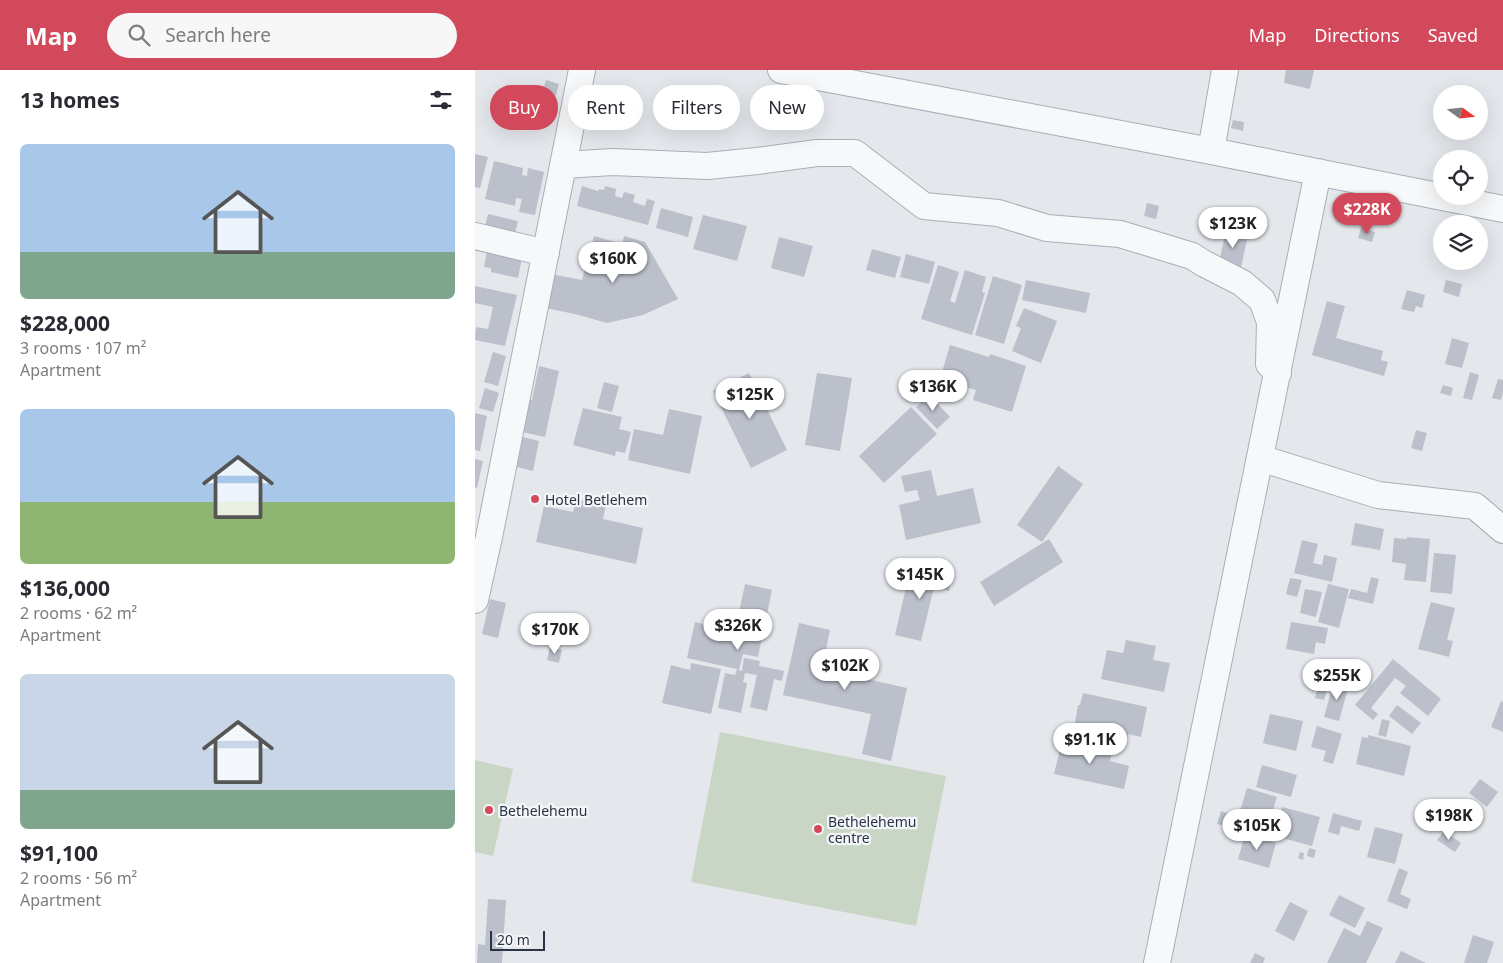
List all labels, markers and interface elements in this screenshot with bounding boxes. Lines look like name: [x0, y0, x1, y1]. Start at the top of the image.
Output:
search box: [107, 13, 457, 58]
text: Map: [25, 19, 77, 52]
icon: search: [125, 21, 153, 49]
text: Search here: [165, 22, 271, 48]
text: Map: [1249, 23, 1286, 47]
text: Directions: [1314, 23, 1400, 47]
text: Saved: [1428, 23, 1478, 47]
chip: Buy: [490, 85, 558, 130]
chip: Rent: [568, 85, 643, 130]
chip: Filters: [653, 85, 740, 130]
chip: New: [750, 85, 824, 130]
north arrow: [1433, 85, 1487, 140]
map controls: [1433, 85, 1488, 270]
text: 13 homes: [20, 86, 120, 114]
icon: filters: [427, 86, 455, 114]
button: locate: [1433, 150, 1488, 205]
icon: home: [193, 177, 283, 267]
pin: $228K: [1332, 192, 1402, 235]
text: $228K: [1343, 198, 1391, 220]
pin: $123K: [1198, 206, 1268, 249]
text: $123K: [1209, 212, 1257, 234]
button: layers: [1433, 215, 1488, 270]
pin: $160K: [578, 242, 648, 284]
text: $160K: [589, 247, 637, 269]
text: $228,000: [20, 309, 110, 337]
text: 3 rooms · 107 m²: [20, 337, 146, 359]
text: Apartment: [20, 359, 101, 381]
pin: $136K: [898, 370, 968, 412]
text: $136K: [909, 375, 957, 397]
pin: $125K: [715, 378, 785, 420]
text: $125K: [726, 383, 774, 405]
icon: home: [193, 442, 283, 532]
place label: Hotel Betlehem: [545, 490, 647, 509]
marker: Hotel Betlehem: [529, 493, 541, 505]
pin: $145K: [885, 558, 955, 600]
text: $145K: [896, 563, 944, 585]
text: $136,000: [20, 574, 110, 602]
text: 2 rooms · 62 m²: [20, 602, 137, 624]
pin: $326K: [703, 608, 773, 651]
pin: $170K: [520, 612, 590, 655]
text: $326K: [714, 614, 762, 636]
text: $170K: [531, 618, 579, 640]
text: Apartment: [20, 624, 101, 646]
pin: $102K: [810, 648, 880, 691]
text: $102K: [821, 654, 869, 676]
pin: $255K: [1302, 658, 1372, 701]
text: $255K: [1313, 664, 1361, 686]
icon: home: [193, 707, 283, 797]
pin: $91.1K: [1049, 722, 1131, 765]
text: $91.1K: [1064, 728, 1116, 750]
pin: $198K: [1414, 798, 1484, 841]
place label: Bethelehemu: [499, 801, 587, 820]
marker: Bethelehemu: [483, 804, 495, 816]
text: $198K: [1425, 804, 1473, 826]
pin: $105K: [1222, 808, 1292, 851]
place label: Bethelehemu centre: [828, 812, 916, 847]
text: $105K: [1233, 814, 1281, 836]
marker: Bethelehemu centre: [812, 823, 824, 835]
text: $91,100: [20, 839, 98, 867]
text: 2 rooms · 56 m²: [20, 867, 137, 889]
text: Apartment: [20, 889, 101, 911]
scale bar: [490, 928, 545, 951]
text: 20 m: [497, 930, 530, 949]

